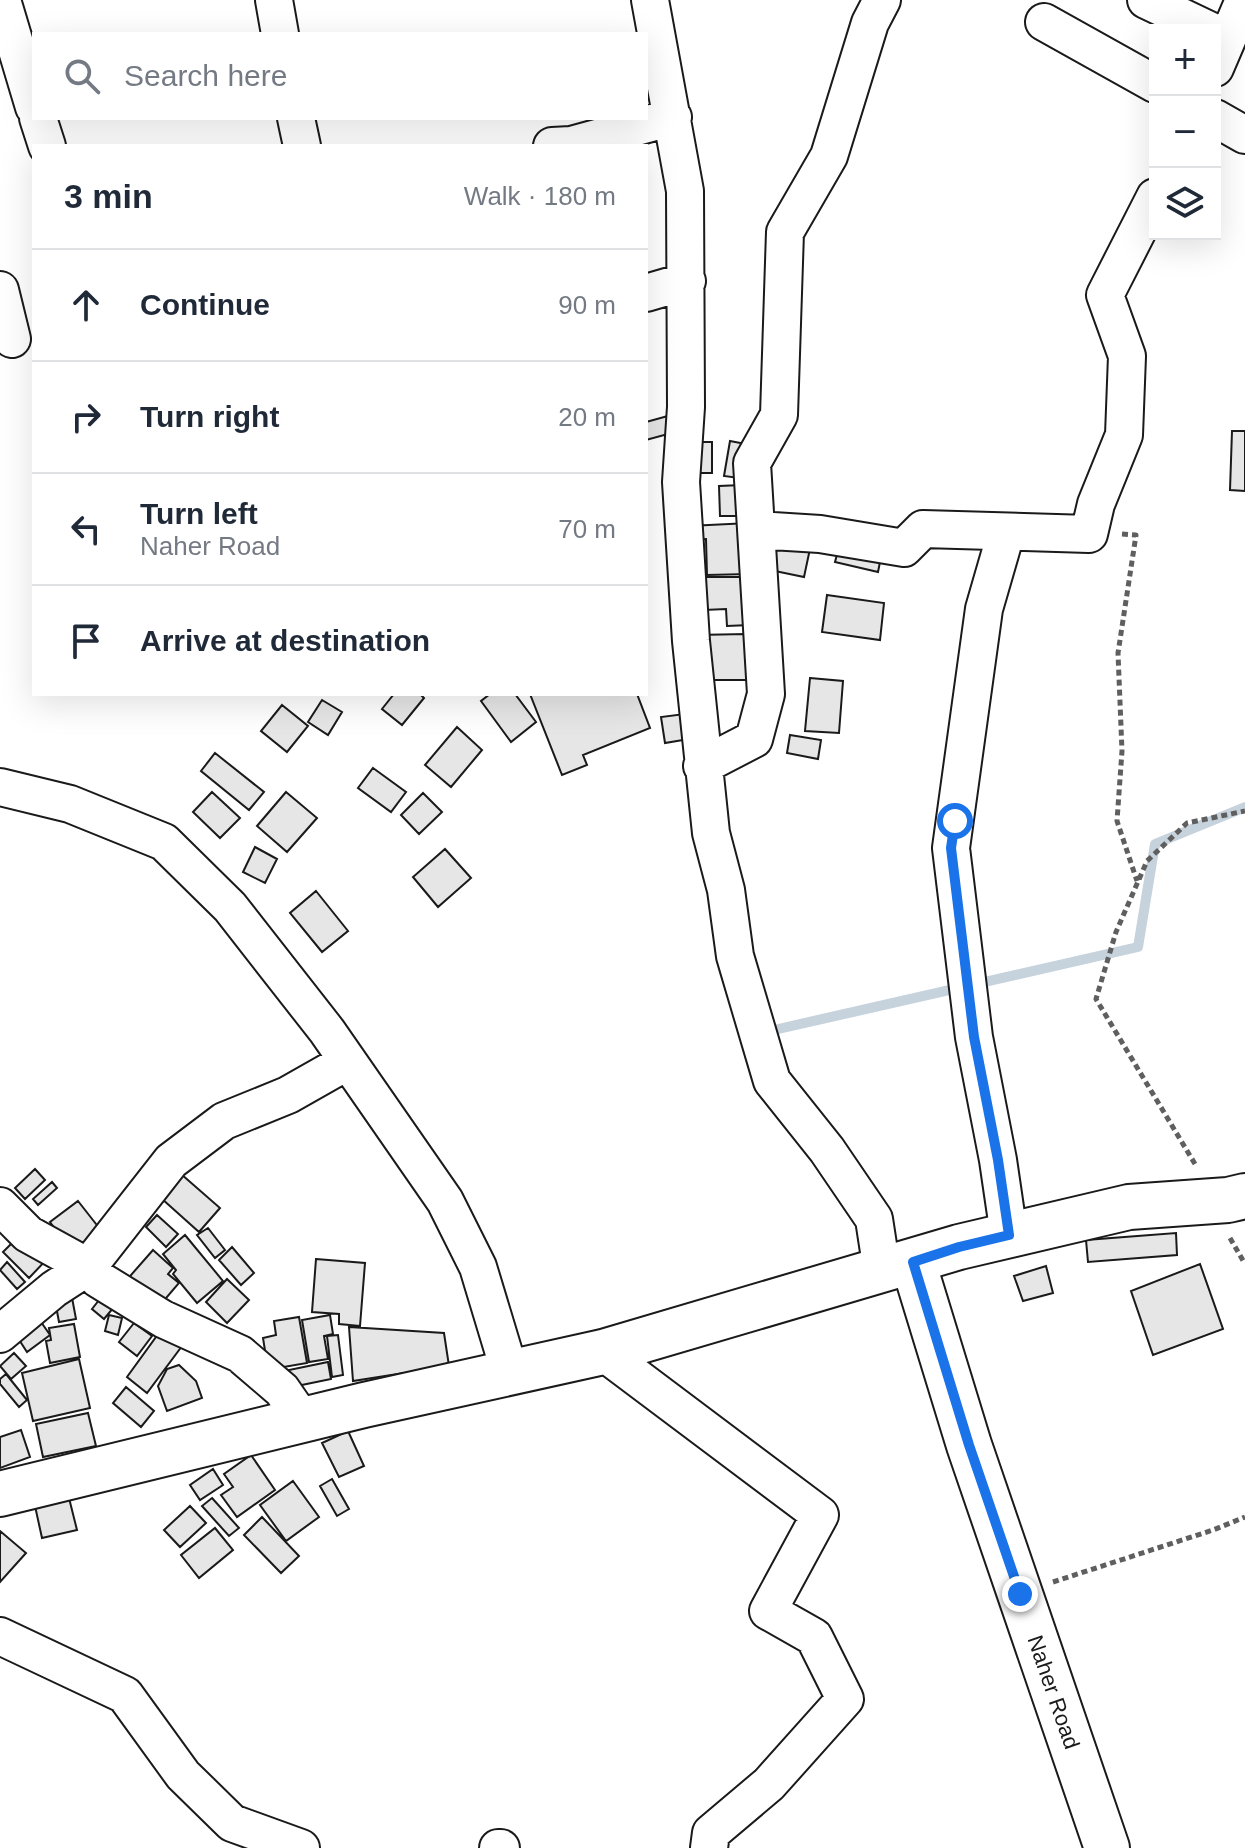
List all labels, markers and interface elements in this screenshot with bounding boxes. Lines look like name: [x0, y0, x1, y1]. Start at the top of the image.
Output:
map controls: [1149, 24, 1221, 240]
button: +: [1149, 24, 1221, 96]
search box: [32, 32, 648, 120]
icon: search: [60, 54, 104, 98]
text: Search here: [124, 59, 287, 92]
button: −: [1149, 96, 1221, 168]
button: layers: [1149, 168, 1221, 240]
text: 3 min: [64, 177, 153, 215]
text: Walk · 180 m: [464, 181, 616, 211]
icon: ahead: [64, 283, 108, 327]
text: Continue: [140, 288, 270, 321]
text: 90 m: [558, 290, 616, 320]
icon: right: [64, 395, 108, 439]
text: Turn right: [140, 400, 279, 433]
text: 20 m: [558, 402, 616, 432]
text: Turn left: [140, 497, 258, 530]
icon: left: [64, 507, 108, 551]
text: 70 m: [558, 514, 616, 544]
text: Naher Road: [140, 531, 280, 561]
icon: arrive: [64, 619, 108, 663]
text: Arrive at destination: [140, 624, 430, 657]
route start: [937, 803, 973, 839]
route end: [1002, 1576, 1038, 1612]
street label: Naher Road: [1022, 1632, 1085, 1752]

